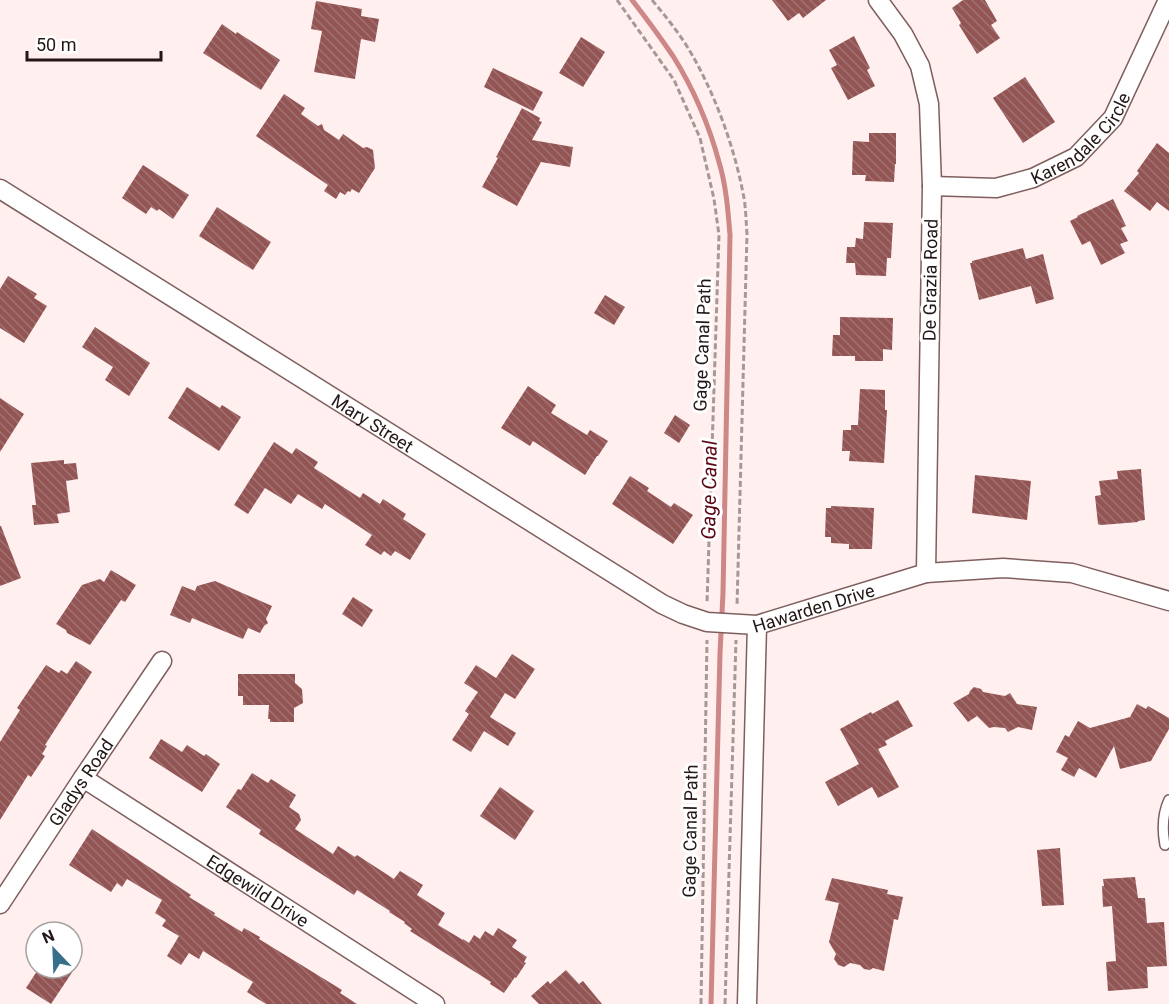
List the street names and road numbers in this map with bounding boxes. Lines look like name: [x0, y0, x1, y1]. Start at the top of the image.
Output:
street label: Karendale Circle: [1027, 89, 1134, 188]
street label: De Grazia Road: [918, 219, 942, 341]
street label: Gage Canal Path: [689, 278, 715, 412]
street label: Mary Street: [328, 389, 418, 456]
street label: Hawarden Drive: [750, 579, 877, 636]
street label: Gladys Road: [44, 735, 117, 830]
street label: Gage Canal Path: [678, 764, 702, 898]
street label: Edgewild Drive: [203, 850, 313, 931]

